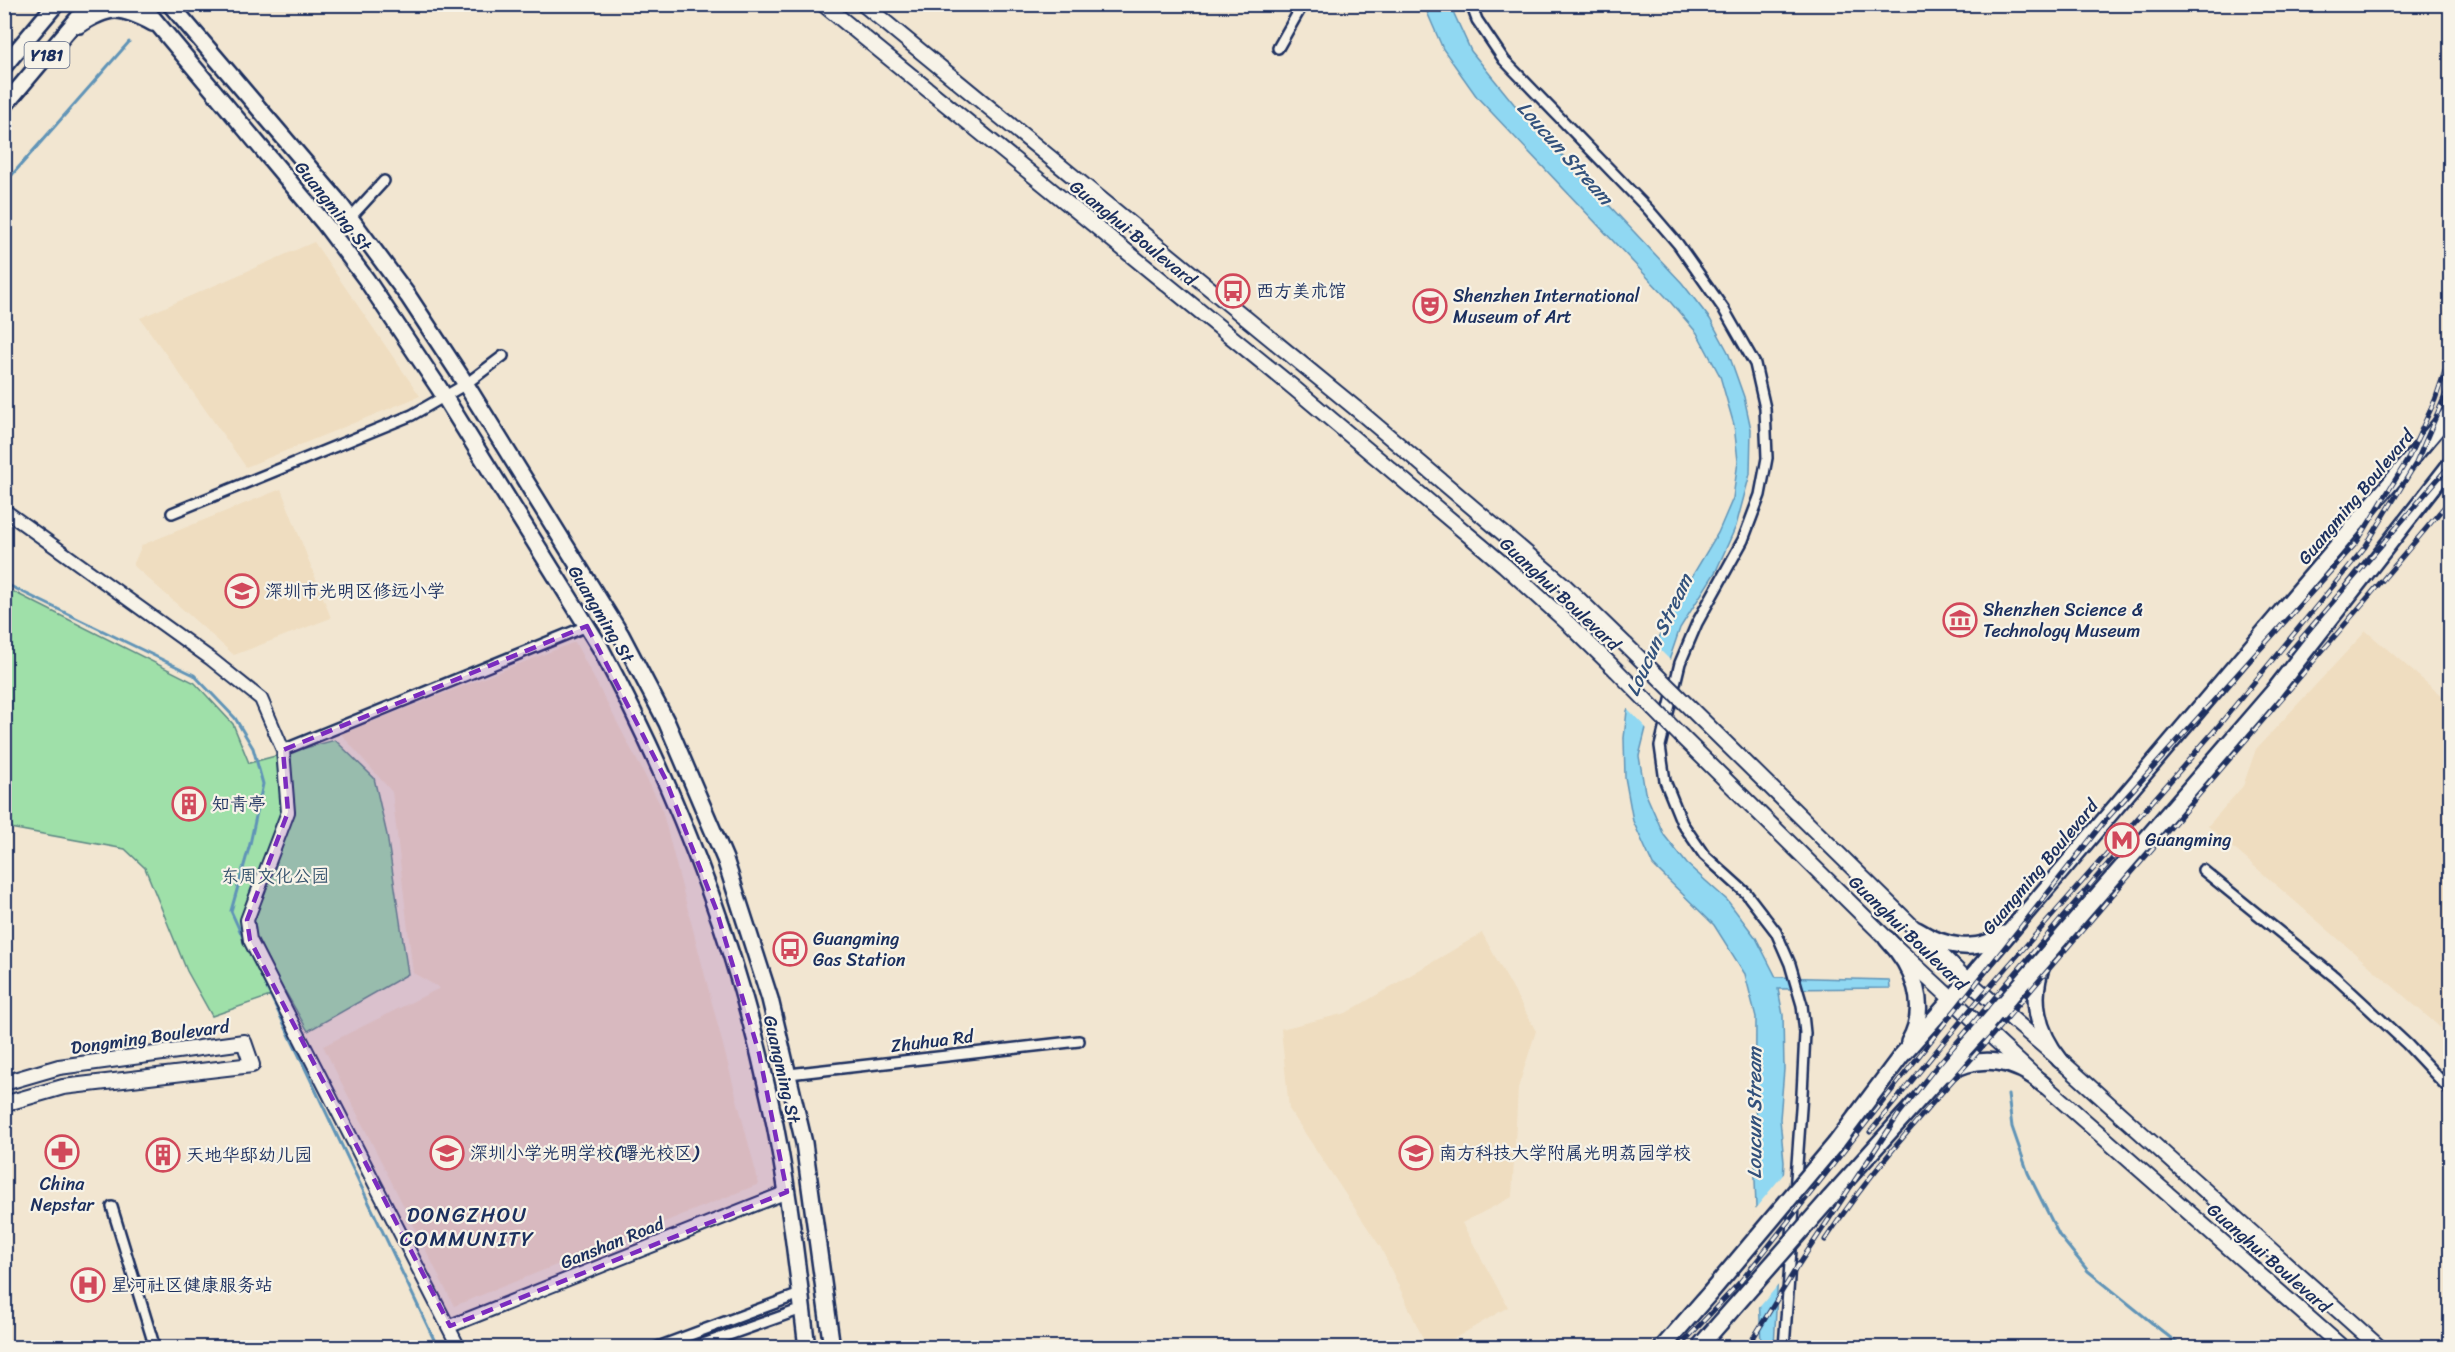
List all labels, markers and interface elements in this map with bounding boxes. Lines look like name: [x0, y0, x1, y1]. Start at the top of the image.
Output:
road number: Y181: [24, 42, 70, 68]
water label: Loucun Stream: [1508, 92, 1623, 215]
street label: Guangming St: [286, 153, 380, 259]
street label: Guanghui Boulevard: [1062, 171, 1205, 296]
bus stop icon: 西方美术馆: [1215, 273, 1251, 309]
place label: 西方美术馆: [1256, 275, 1346, 307]
place label: Shenzhen International Museum of Art: [1453, 280, 1640, 333]
theatre icon: Shenzhen International Museum of Art: [1412, 288, 1448, 324]
street label: Guangming Boulevard: [2289, 421, 2424, 572]
street label: Guanghui Boulevard: [1492, 529, 1629, 660]
street label: Guangming St: [559, 559, 643, 670]
water label: Loucun Stream: [1615, 567, 1703, 702]
school or university icon: 深圳市光明区修远小学: [224, 573, 260, 609]
place label: 深圳市光明区修远小学: [265, 575, 445, 607]
place label: Shenzhen Science & Technology Museum: [1983, 594, 2143, 647]
museum icon: Shenzhen Science & Technology Museum: [1942, 602, 1978, 638]
building icon: 知青亭: [171, 786, 207, 822]
place label: 知青亭: [212, 788, 266, 820]
street label: Guangming Boulevard: [1973, 791, 2108, 942]
metro station icon: Guangming: [2104, 822, 2140, 858]
place label: Guangming: [2145, 824, 2231, 856]
park label: 东周文化公园: [221, 860, 329, 892]
street label: Guanghui Boulevard: [1841, 867, 1976, 1000]
place label: Guangming Gas Station: [813, 923, 906, 976]
bus stop icon: Guangming Gas Station: [772, 931, 808, 967]
street label: Dongming Boulevard: [69, 1010, 233, 1064]
street label: Guangming St: [754, 1012, 810, 1127]
street label: Zhuhua Rd: [889, 1020, 977, 1062]
water label: Loucun Stream: [1737, 1046, 1772, 1179]
pharmacy icon: China Nepstar: [44, 1134, 80, 1170]
school or university icon: 深圳小学光明学校(曙光校区): [429, 1135, 465, 1171]
school or university icon: 南方科技大学附属光明荔园学校: [1398, 1135, 1434, 1171]
building icon: 天地华邸幼儿园: [145, 1137, 181, 1173]
place label: 深圳小学光明学校(曙光校区): [470, 1137, 700, 1169]
place label: 南方科技大学附属光明荔园学校: [1439, 1137, 1691, 1169]
place label: 天地华邸幼儿园: [186, 1139, 312, 1171]
place label: China Nepstar: [30, 1168, 95, 1221]
street label: Guanghui Boulevard: [2200, 1195, 2340, 1322]
district label: DONGZHOU COMMUNITY: [400, 1196, 534, 1258]
street label: Ganshan Road: [555, 1207, 670, 1278]
hospital icon: 星河社区健康服务站: [70, 1267, 106, 1303]
place label: 星河社区健康服务站: [111, 1269, 273, 1301]

